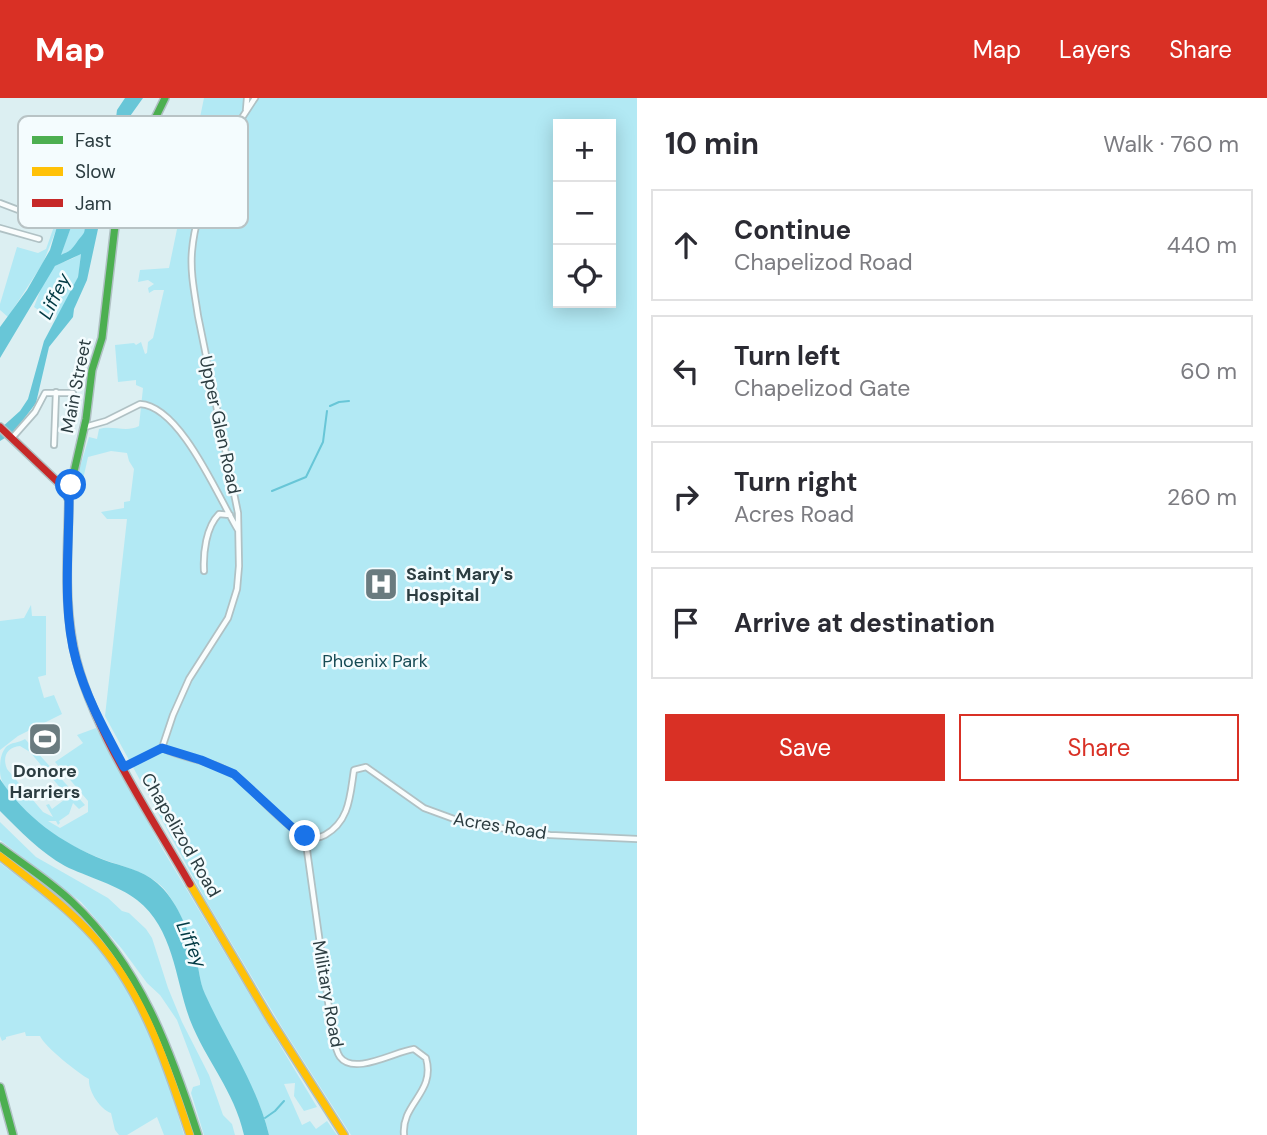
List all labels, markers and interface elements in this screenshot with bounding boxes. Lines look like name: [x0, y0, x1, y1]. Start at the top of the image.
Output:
text: Map: [35, 28, 105, 71]
text: Map: [973, 34, 1021, 65]
text: Layers: [1059, 34, 1131, 65]
text: Share: [1169, 34, 1232, 65]
legend: [18, 116, 248, 228]
map controls: [553, 119, 616, 308]
button: +: [553, 119, 616, 182]
text: 10 min: [665, 124, 759, 163]
text: Fast: [75, 128, 111, 153]
text: Walk · 760 m: [1103, 129, 1239, 159]
text: Slow: [75, 159, 116, 184]
button: −: [553, 182, 616, 245]
text: Jam: [75, 191, 112, 216]
text: Continue: [734, 213, 851, 247]
icon: ahead: [667, 226, 705, 264]
text: 440 m: [1167, 230, 1237, 260]
button: locate: [553, 245, 616, 308]
text: Chapelizod Road: [734, 247, 913, 277]
water label: Liffey: [33, 268, 77, 324]
street label: Main Street: [55, 337, 97, 435]
text: Turn left: [734, 339, 841, 373]
icon: left: [667, 352, 705, 390]
street label: Upper Glen Road: [194, 354, 246, 496]
text: 60 m: [1180, 356, 1237, 386]
text: Chapelizod Gate: [734, 373, 910, 403]
text: Turn right: [734, 465, 858, 499]
route start: [55, 469, 86, 500]
icon: right: [667, 478, 705, 516]
text: 260 m: [1167, 482, 1237, 512]
text: Acres Road: [734, 499, 854, 529]
place label: Saint Mary's Hospital: [406, 562, 513, 607]
hospital icon: Saint Mary's Hospital: [362, 565, 400, 603]
icon: arrive: [667, 604, 705, 642]
text: Arrive at destination: [734, 606, 995, 640]
park label: Phoenix Park: [322, 649, 428, 673]
button: Save: [665, 714, 945, 781]
button: Share: [959, 714, 1239, 781]
sports icon: Donore Harriers: [26, 720, 64, 758]
place label: Donore Harriers: [10, 759, 80, 804]
street label: Chapelizod Road: [136, 768, 226, 902]
street label: Acres Road: [452, 807, 548, 845]
route end: [289, 820, 320, 851]
water label: Liffey: [171, 917, 213, 973]
street label: Military Road: [307, 939, 349, 1049]

